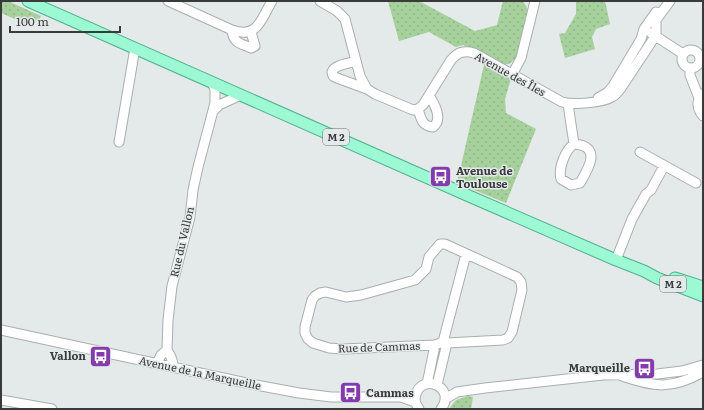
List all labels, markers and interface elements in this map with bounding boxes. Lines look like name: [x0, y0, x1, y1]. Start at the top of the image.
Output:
scale bar: [10, 8, 120, 34]
text: 100 m: [16, 12, 49, 30]
street label: Avenue des Îles: [472, 47, 549, 99]
road number: M 2: [323, 129, 349, 145]
place label: Avenue de Toulouse: [456, 162, 513, 191]
bus stop icon: Avenue de Toulouse: [427, 164, 453, 190]
street label: Rue du Vallon: [165, 205, 197, 279]
road number: M 2: [660, 276, 686, 292]
street label: Rue de Cammas: [338, 337, 420, 355]
bus stop icon: Vallon: [88, 343, 114, 369]
place label: Vallon: [50, 347, 86, 363]
street label: Avenue de la Marqueille: [138, 351, 263, 393]
bus stop icon: Marqueille: [632, 355, 658, 381]
place label: Marqueille: [568, 359, 630, 375]
bus stop icon: Cammas: [338, 380, 364, 406]
place label: Cammas: [366, 384, 414, 400]

